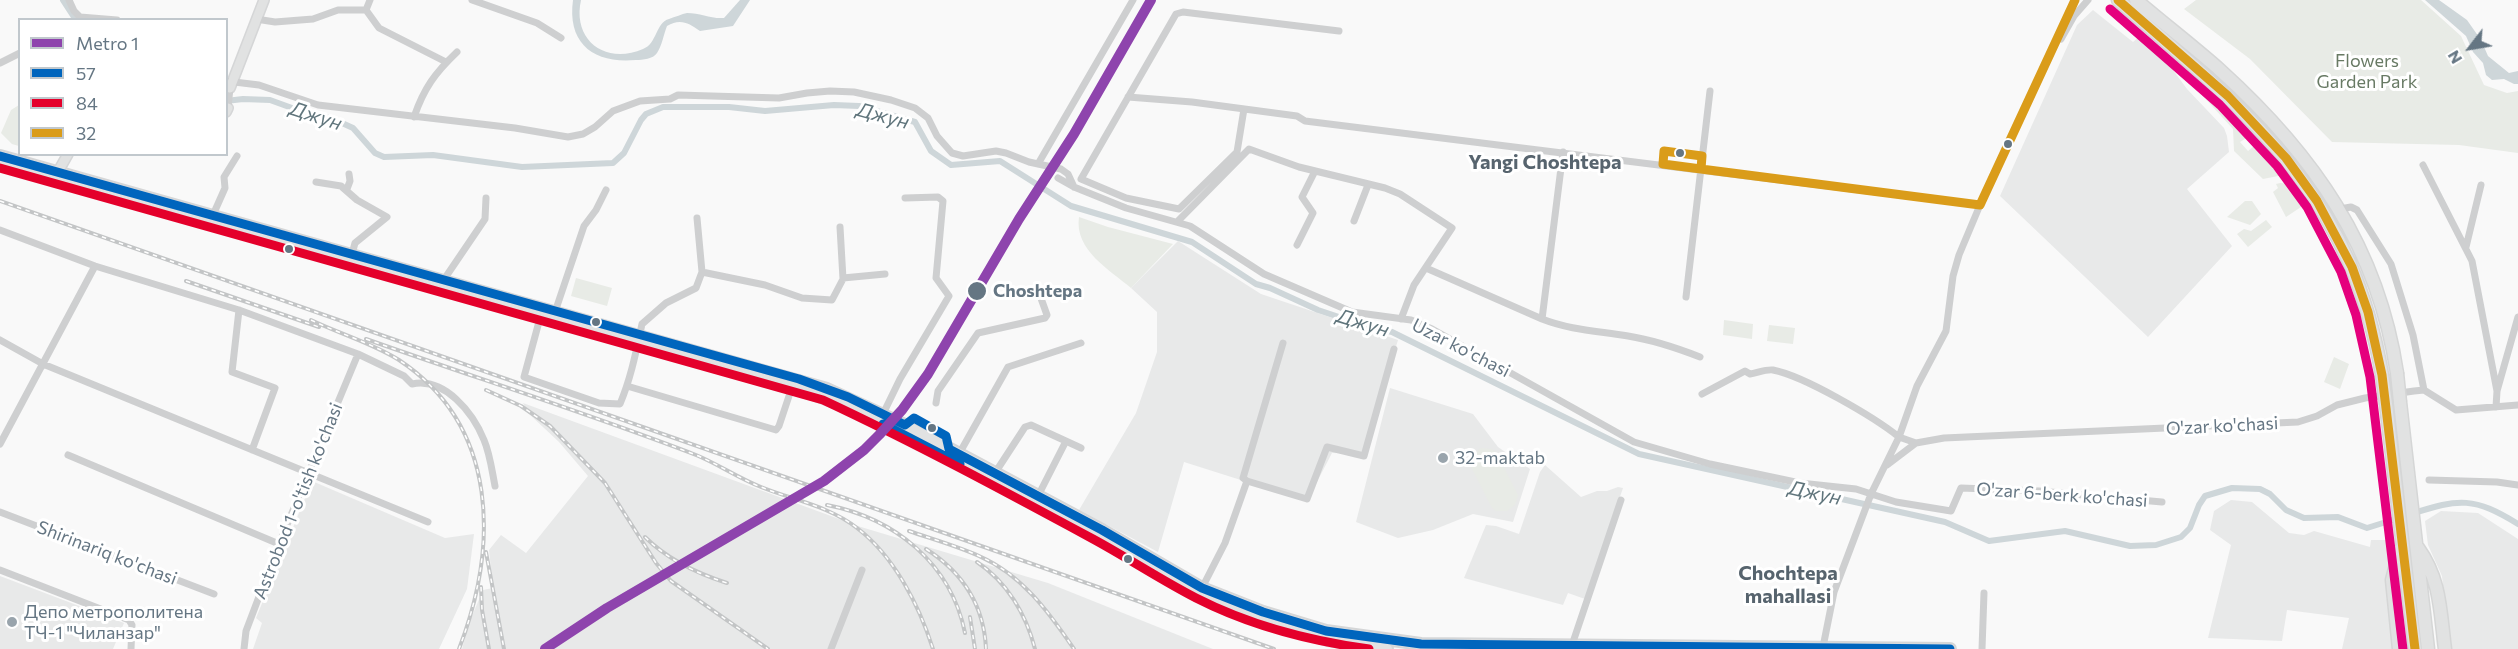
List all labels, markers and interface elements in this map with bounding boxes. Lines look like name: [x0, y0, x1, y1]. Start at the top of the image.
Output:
legend: [18, 18, 228, 156]
north arrow: [2440, 18, 2500, 78]
text: Metro 1: [76, 32, 139, 54]
text: N: [2443, 47, 2465, 68]
park label: Flowers Garden Park: [2317, 50, 2417, 92]
text: 57: [76, 62, 96, 84]
text: 84: [76, 92, 98, 114]
water label: Джун: [287, 96, 345, 136]
water label: Джун: [854, 98, 912, 134]
text: 32: [76, 122, 96, 144]
unlabelled marker: [2002, 138, 2014, 150]
unlabelled marker: [1674, 147, 1686, 159]
district label: Yangi Choshtepa: [1468, 150, 1622, 174]
unlabelled marker: [283, 243, 295, 255]
marker: Choshtepa: [966, 280, 988, 302]
place label: Choshtepa: [993, 280, 1082, 302]
water label: Джун: [1334, 304, 1392, 342]
street label: Uzar ko'chasi: [1408, 314, 1514, 382]
unlabelled marker: [590, 316, 602, 328]
street label: Astrobod 1-o'tish ko'chasi: [249, 400, 347, 602]
street label: O'zar ko'chasi: [2165, 412, 2279, 440]
unlabelled marker: [926, 422, 938, 434]
place label: 32-maktab: [1455, 447, 1545, 469]
marker: 32-maktab: [1436, 451, 1450, 465]
water label: Джун: [1786, 476, 1844, 510]
street label: O'zar 6-berk ko'chasi: [1976, 478, 2148, 512]
street label: Shirinariq ko'chasi: [34, 516, 180, 590]
unlabelled marker: [1122, 553, 1134, 565]
district label: Chochtepa mahallasi: [1738, 561, 1838, 608]
place label: Депо метрополитена ТЧ-1 "Чиланзар": [24, 601, 203, 644]
marker: Депо метрополитена ТЧ-1 "Чиланзар": [5, 615, 19, 629]

